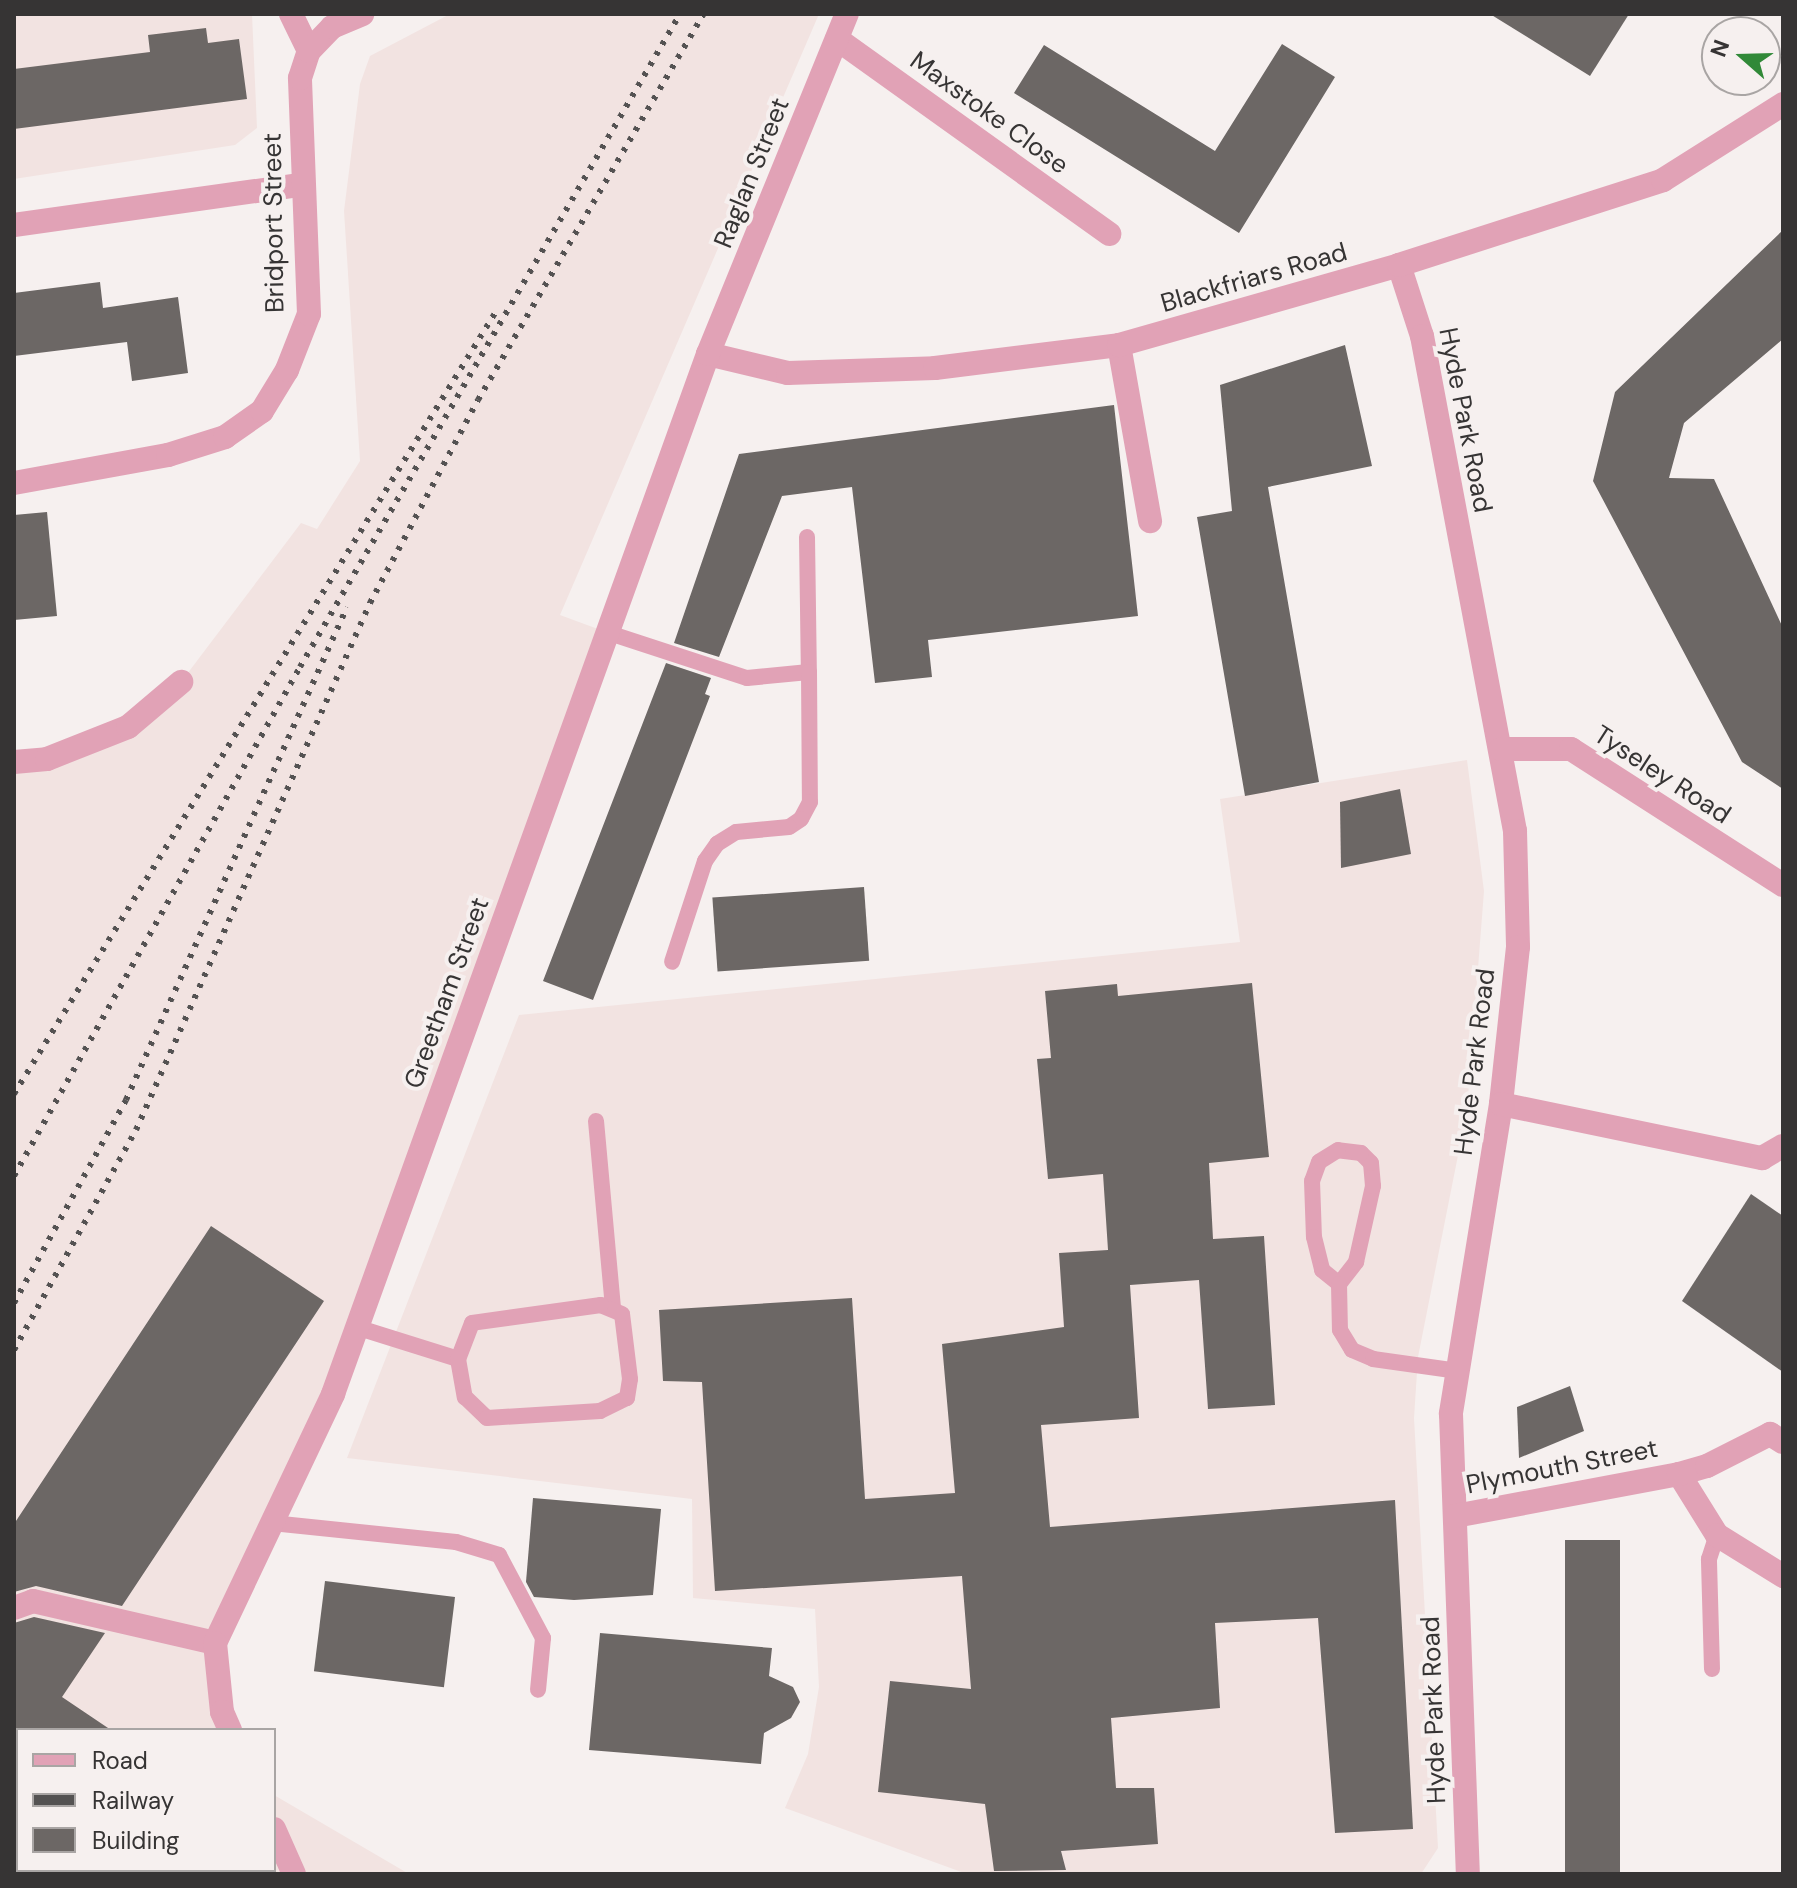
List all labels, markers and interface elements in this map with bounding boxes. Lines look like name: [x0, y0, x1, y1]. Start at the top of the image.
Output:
north arrow: [1701, 16, 1781, 96]
text: N: [1703, 36, 1736, 61]
street label: Maxstoke Close: [904, 45, 1074, 181]
street label: Raglan Street: [708, 93, 796, 253]
street label: Bridport Street: [257, 133, 291, 313]
street label: Blackfriars Road: [1157, 236, 1351, 320]
street label: Hyde Park Road: [1432, 325, 1498, 515]
street label: Tyseley Road: [1588, 719, 1736, 831]
street label: Greetham Street: [398, 893, 496, 1093]
street label: Hyde Park Road: [1448, 967, 1502, 1157]
street label: Plymouth Street: [1464, 1433, 1660, 1501]
street label: Hyde Park Road: [1415, 1616, 1453, 1804]
legend: [16, 1728, 276, 1872]
text: Road: [92, 1745, 148, 1776]
text: Railway: [92, 1785, 174, 1816]
text: Building: [92, 1825, 179, 1856]

